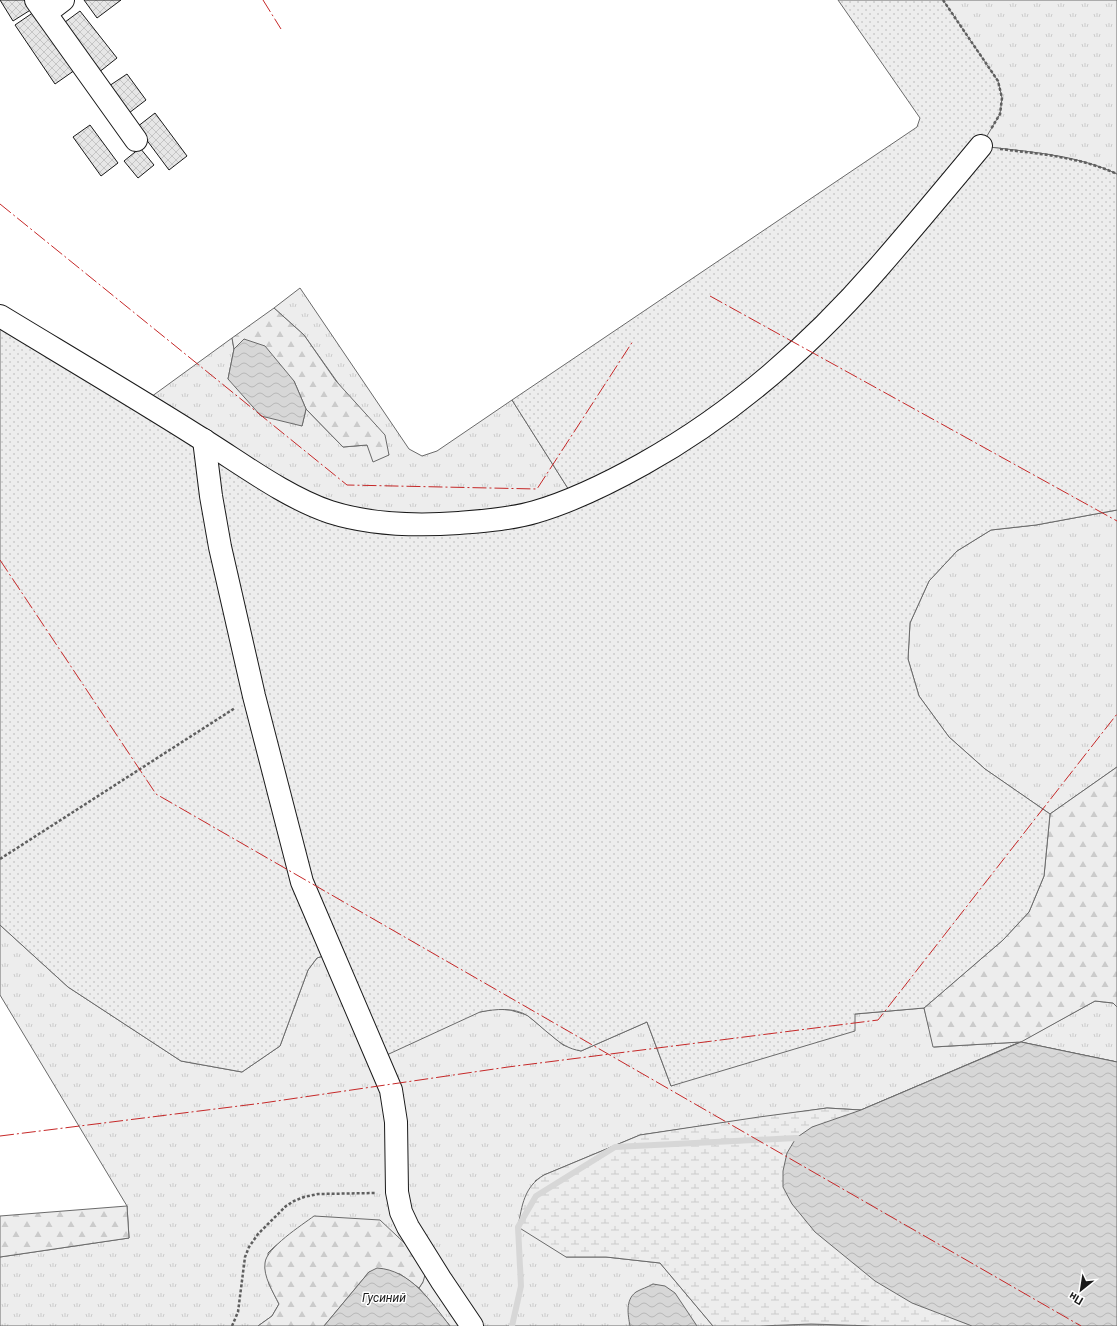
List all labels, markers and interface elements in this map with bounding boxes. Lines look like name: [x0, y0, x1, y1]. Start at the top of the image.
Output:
north arrow: [1061, 1270, 1101, 1310]
text: Пн: [1067, 1289, 1086, 1307]
water label: Гусиний: [362, 1291, 406, 1305]

